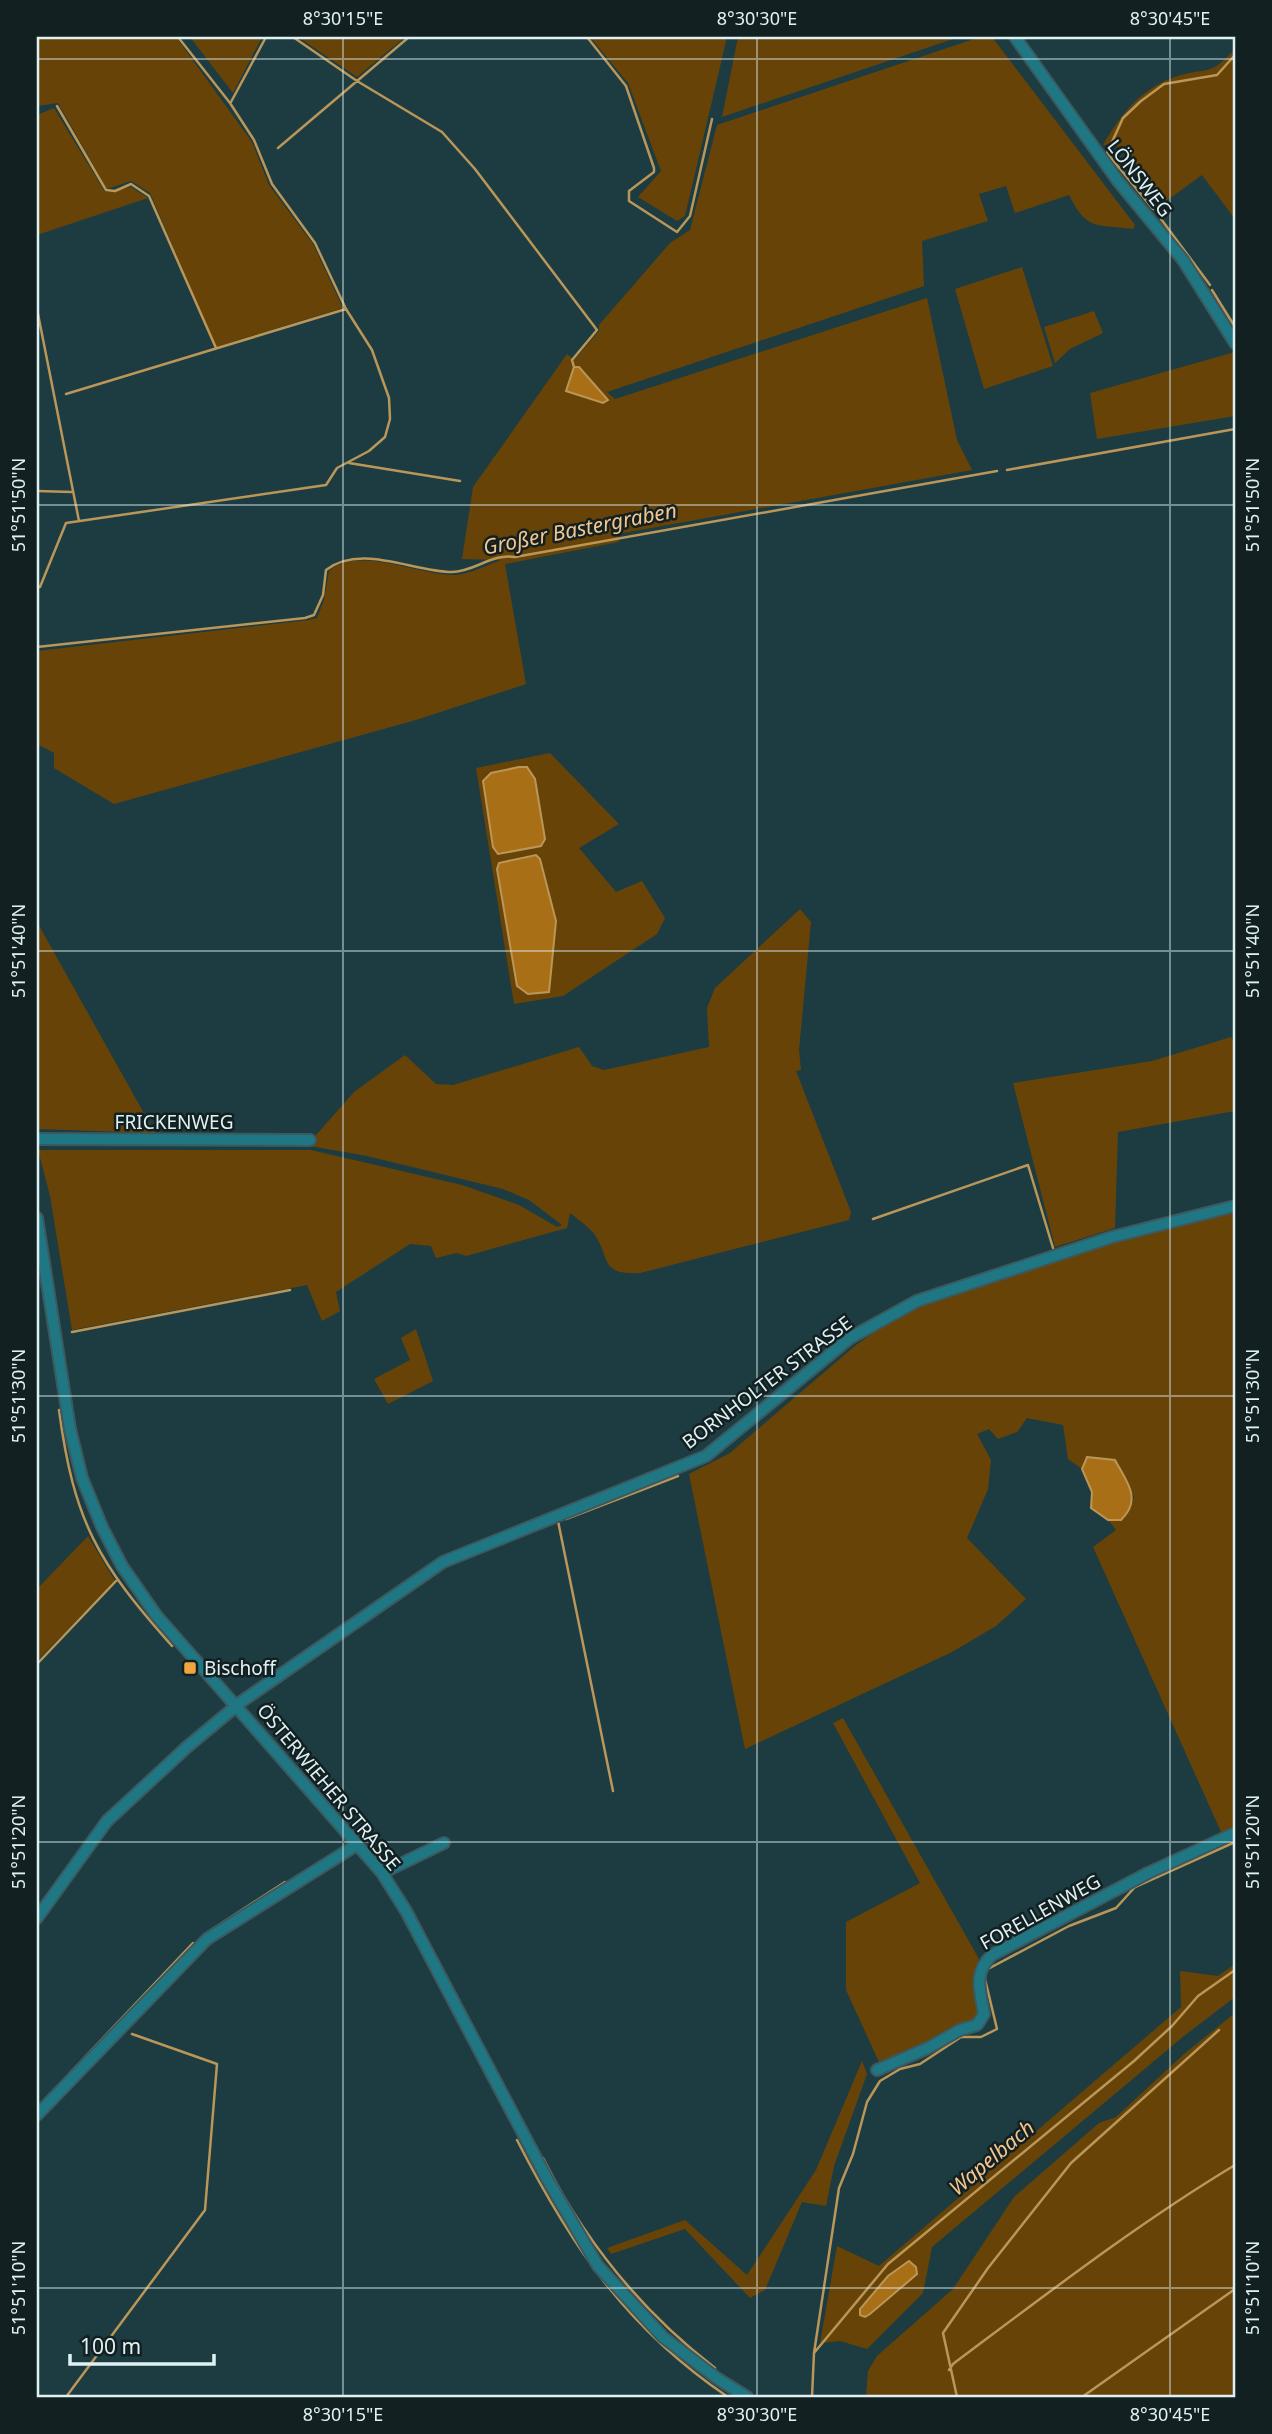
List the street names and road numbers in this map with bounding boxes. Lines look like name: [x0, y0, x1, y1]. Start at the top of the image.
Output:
street label: LÖNSWEG: [1102, 134, 1178, 222]
street label: FRICKENWEG: [115, 1109, 233, 1135]
street label: BORNHOLTER STRASSE: [677, 1310, 857, 1454]
street label: ÖSTERWIEHER STRASSE: [251, 1698, 407, 1876]
street label: FORELLENWEG: [975, 1868, 1105, 1956]

